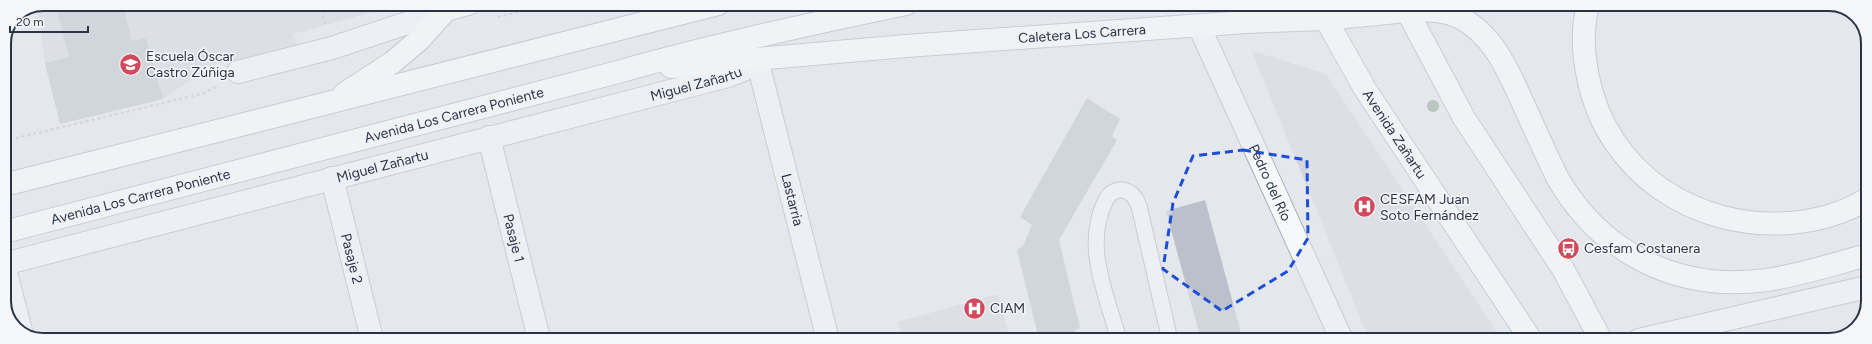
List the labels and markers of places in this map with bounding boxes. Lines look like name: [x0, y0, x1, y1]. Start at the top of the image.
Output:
place label: Escuela Óscar Castro Zúñiga: [146, 48, 235, 81]
school or university icon: Escuela Óscar Castro Zúñiga: [117, 51, 143, 77]
place label: CESFAM Juan Soto Fernández: [1380, 191, 1479, 224]
hospital icon: CESFAM Juan Soto Fernández: [1351, 194, 1377, 220]
bus stop icon: Cesfam Costanera: [1556, 235, 1582, 261]
place label: Cesfam Costanera: [1584, 240, 1700, 257]
hospital icon: CIAM: [962, 295, 988, 321]
place label: CIAM: [990, 300, 1025, 317]

